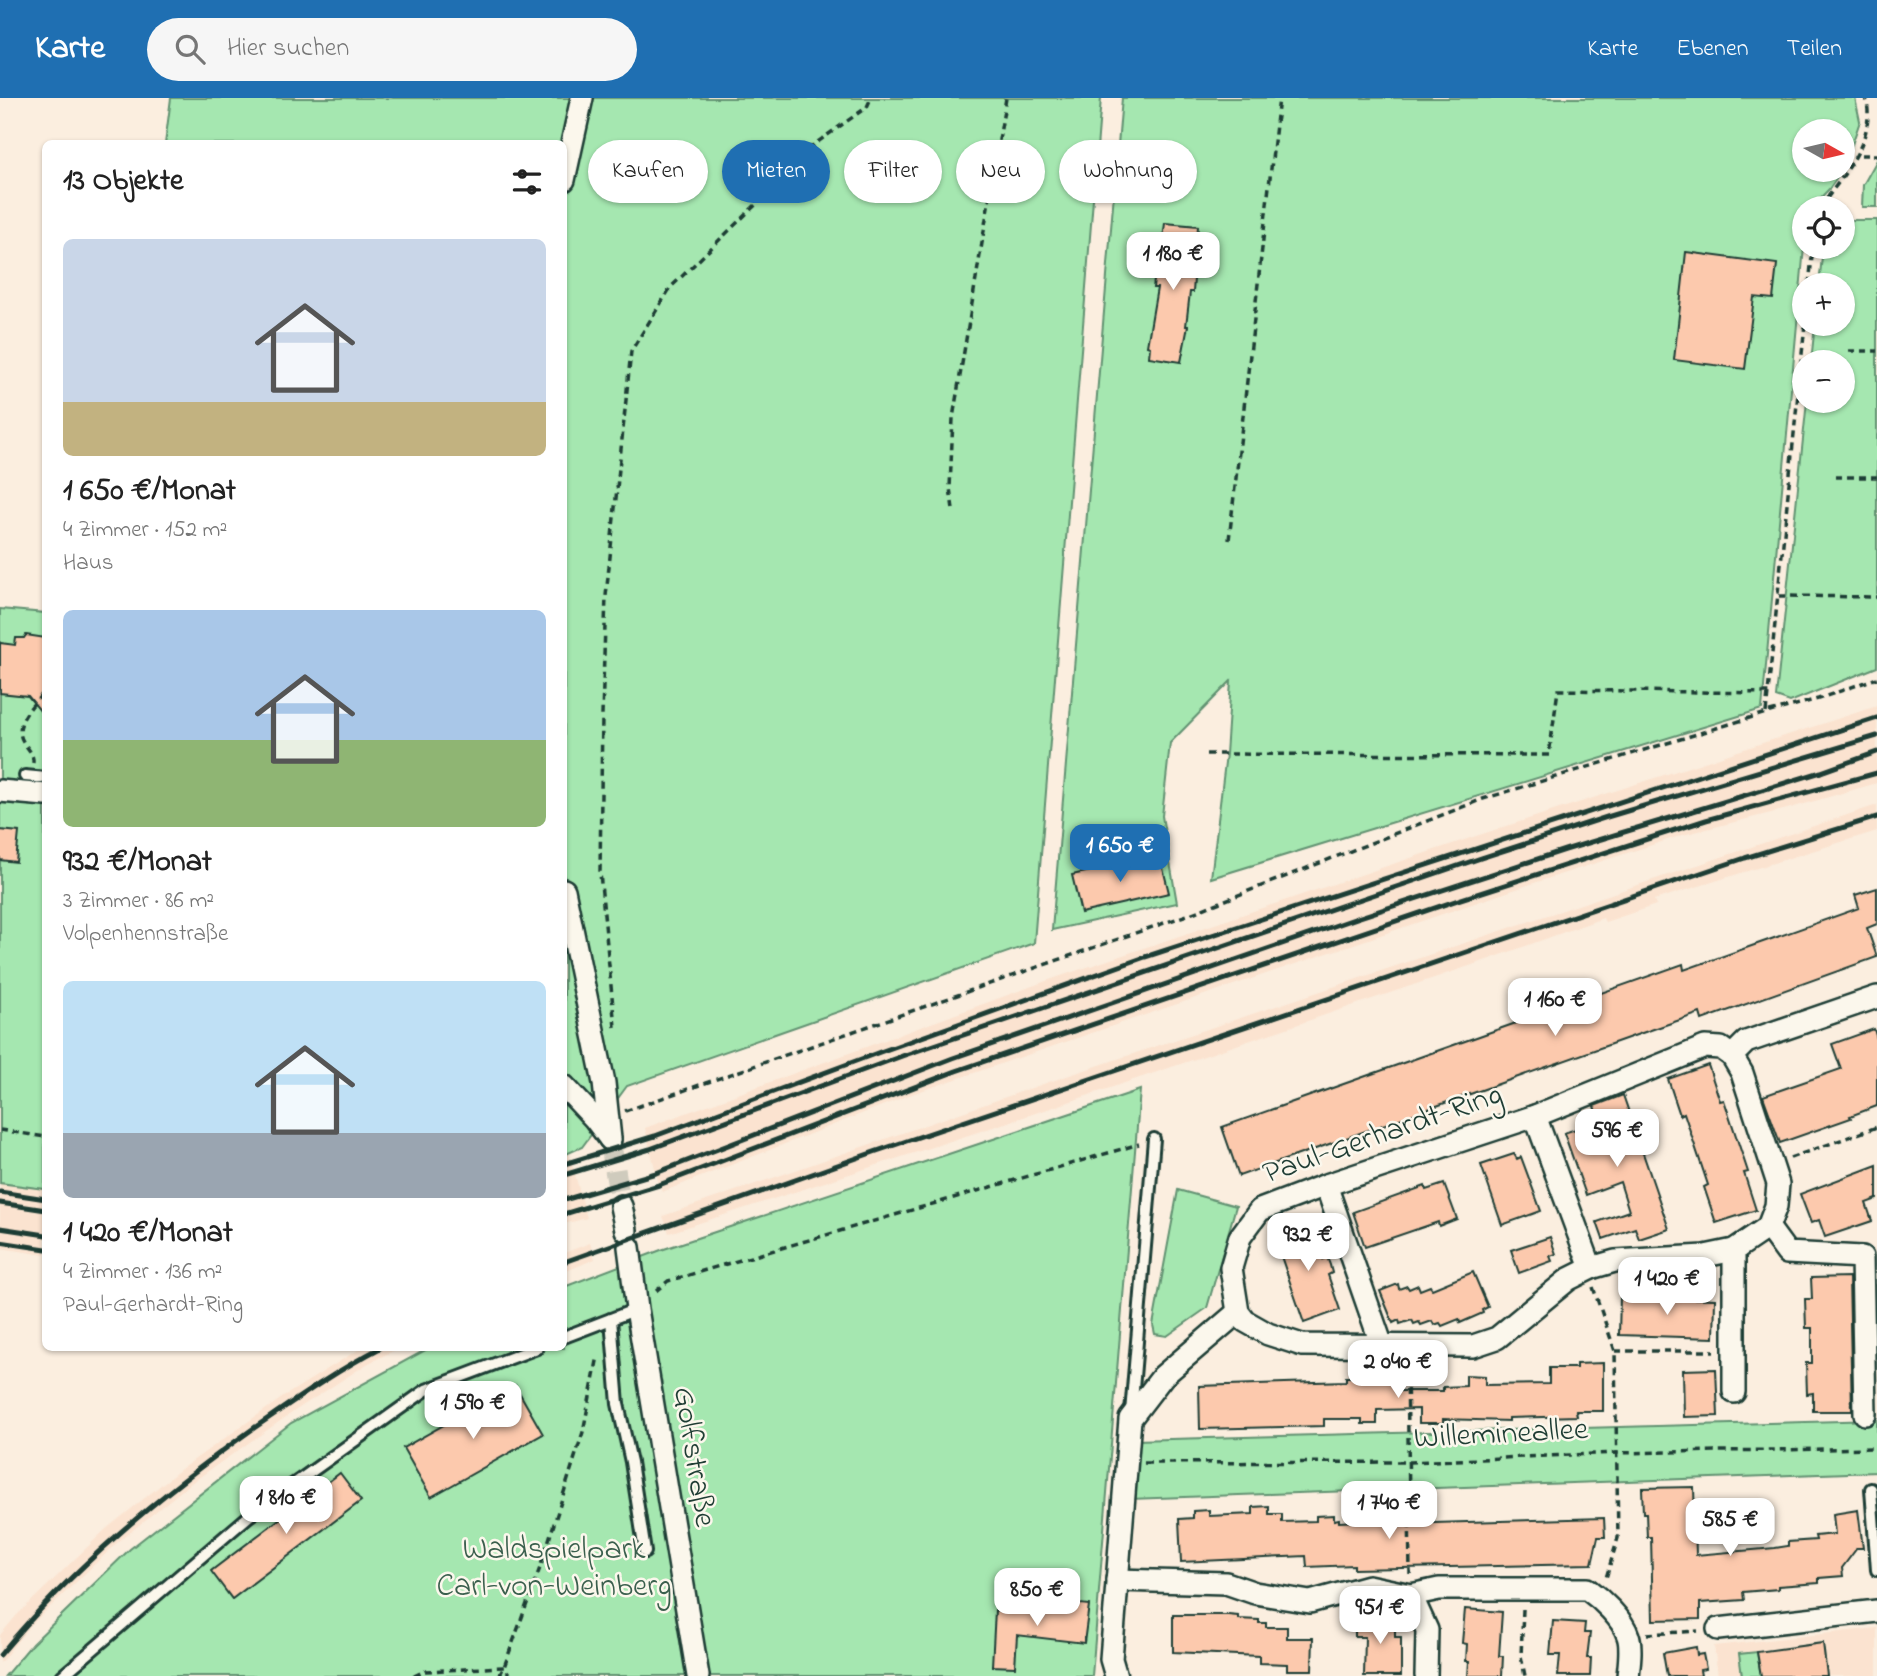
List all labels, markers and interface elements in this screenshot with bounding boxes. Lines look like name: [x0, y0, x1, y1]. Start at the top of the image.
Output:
search box: [147, 18, 637, 81]
text: Karte: [35, 25, 105, 73]
icon: search: [171, 30, 209, 68]
text: Hier suchen: [227, 30, 349, 68]
text: Karte: [1587, 32, 1638, 67]
text: Ebenen: [1676, 32, 1749, 67]
text: Teilen: [1787, 32, 1842, 67]
north arrow: [1792, 119, 1855, 182]
map controls: [1792, 119, 1855, 413]
chip: Kaufen: [588, 140, 708, 203]
chip: Mieten: [722, 140, 830, 203]
chip: Filter: [844, 140, 942, 203]
chip: Neu: [956, 140, 1045, 203]
chip: Wohnung: [1059, 140, 1197, 203]
text: 13 Objekte: [63, 160, 183, 204]
icon: filters: [508, 163, 546, 201]
button: locate: [1792, 196, 1855, 259]
pin: 1 180 €: [1108, 232, 1238, 292]
text: 1 180 €: [1143, 238, 1203, 271]
button: +: [1792, 273, 1855, 336]
icon: home: [242, 285, 368, 411]
button: −: [1792, 350, 1855, 413]
text: 1 650 €/Monat: [63, 470, 236, 514]
text: 4 Zimmer · 152 m²: [63, 514, 227, 547]
text: Haus: [63, 547, 114, 580]
icon: home: [242, 656, 368, 782]
pin: 1 650 €: [1055, 824, 1185, 884]
text: 1 650 €: [1086, 830, 1154, 863]
text: 932 €/Monat: [63, 841, 212, 885]
text: 3 Zimmer · 86 m²: [63, 885, 214, 918]
text: Volpenhennstraße: [63, 918, 228, 951]
pin: 1 160 €: [1490, 978, 1620, 1038]
text: 1 160 €: [1524, 984, 1586, 1017]
icon: home: [242, 1027, 368, 1153]
street label: Paul-Gerhardt-Ring: [1257, 1072, 1509, 1198]
pin: 596 €: [1568, 1110, 1666, 1169]
text: 596 €: [1591, 1115, 1643, 1148]
text: 1 420 €/Monat: [63, 1212, 233, 1256]
pin: 932 €: [1259, 1214, 1357, 1273]
text: 932 €: [1283, 1219, 1333, 1252]
text: 4 Zimmer · 136 m²: [63, 1256, 222, 1289]
pin: 1 420 €: [1602, 1258, 1732, 1317]
text: 1 420 €: [1634, 1263, 1700, 1296]
text: Paul-Gerhardt-Ring: [63, 1289, 243, 1322]
pin: 2 040 €: [1333, 1340, 1463, 1400]
text: 2 040 €: [1364, 1346, 1432, 1379]
pin: 1 590 €: [408, 1382, 538, 1441]
street label: Golfstraße: [659, 1384, 727, 1531]
text: 1 590 €: [441, 1387, 505, 1420]
street label: Willemineallee: [1413, 1407, 1590, 1463]
pin: 1 810 €: [221, 1476, 351, 1536]
text: 1 810 €: [256, 1482, 316, 1515]
pin: 1 740 €: [1324, 1482, 1454, 1541]
text: 1 740 €: [1357, 1487, 1421, 1520]
pin: 585 €: [1681, 1498, 1779, 1558]
text: 585 €: [1702, 1504, 1758, 1537]
park label: Waldspielpark Carl-von-Weinberg: [436, 1527, 672, 1611]
pin: 850 €: [988, 1568, 1086, 1628]
text: 850 €: [1010, 1574, 1064, 1607]
pin: 951 €: [1331, 1586, 1429, 1646]
text: 951 €: [1355, 1592, 1405, 1625]

